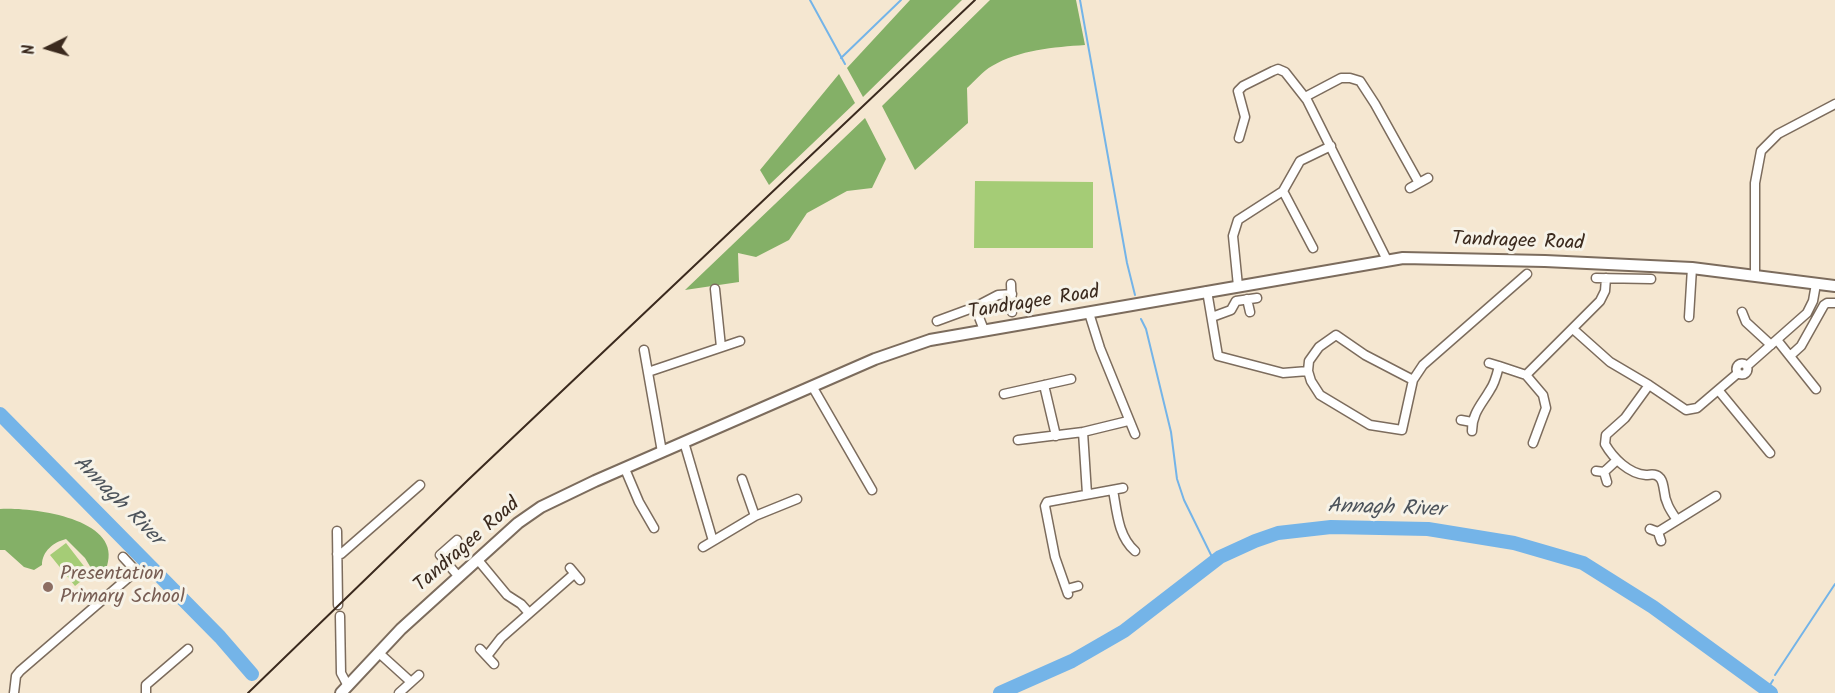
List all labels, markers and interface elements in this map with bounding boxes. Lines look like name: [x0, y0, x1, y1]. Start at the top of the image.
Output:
north arrow: [18, 18, 78, 78]
text: N: [17, 43, 42, 56]
street label: Tandragee Road: [1451, 229, 1585, 257]
street label: Tandragee Road: [967, 282, 1101, 326]
water label: Annagh River: [67, 452, 167, 552]
street label: Tandragee Road: [410, 494, 526, 598]
water label: Annagh River: [1327, 495, 1445, 525]
place label: Presentation Primary School: [60, 564, 185, 611]
marker: Presentation Primary School: [41, 580, 55, 594]

